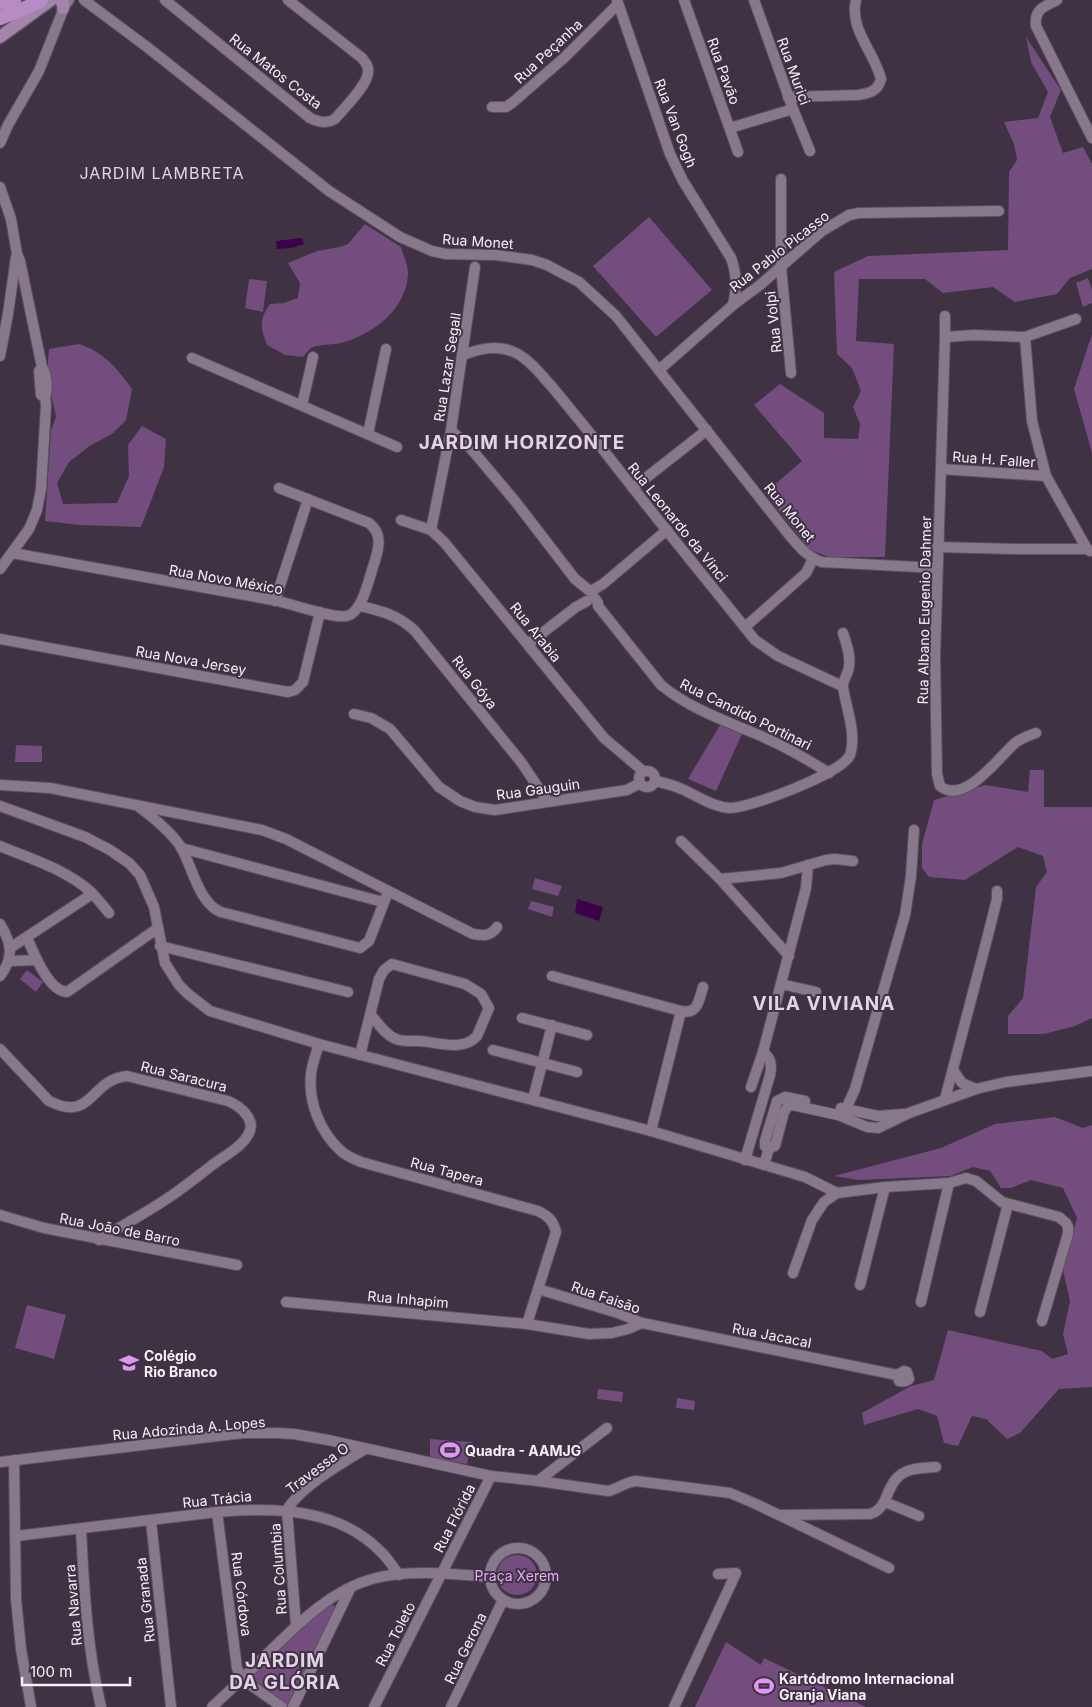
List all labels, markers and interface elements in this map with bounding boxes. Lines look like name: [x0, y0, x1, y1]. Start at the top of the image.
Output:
street label: Rua Peçanha: [511, 15, 585, 87]
street label: Rua Matos Costa: [227, 30, 325, 112]
street label: Rua Pavão: [704, 35, 744, 107]
street label: Rua Murici: [774, 35, 814, 107]
street label: Rua Van Gogh: [651, 76, 701, 170]
district label: JARDIM LAMBRETA: [80, 163, 244, 183]
street label: Rua Pablo Picasso: [726, 207, 832, 295]
street label: Rua Monet: [442, 230, 514, 252]
street label: Rua Volpi: [761, 290, 785, 354]
street label: Rua Lazar Segall: [430, 311, 464, 423]
district label: JARDIM HORIZONTE: [419, 431, 625, 454]
street label: Rua H. Faller: [952, 448, 1036, 470]
street label: Rua Leonardo da Vinci: [625, 459, 731, 585]
street label: Rua Monet: [761, 479, 819, 545]
street label: Rua Albano Eugenio Dahmer: [914, 516, 934, 704]
street label: Rua Novo México: [168, 561, 284, 597]
street label: Rua Arabia: [507, 599, 565, 665]
street label: Rua Nova Jersey: [134, 642, 248, 678]
street label: Rua Góya: [449, 652, 501, 712]
street label: Rua Candido Portinari: [678, 675, 814, 753]
street label: Rua Gauguin: [495, 775, 581, 803]
district label: VILA VIVIANA: [753, 992, 895, 1015]
street label: Rua Saracura: [139, 1057, 229, 1095]
street label: Rua Tapera: [409, 1153, 485, 1189]
street label: Rua João de Barro: [58, 1209, 182, 1249]
street label: Rua Faisão: [569, 1277, 643, 1317]
street label: Rua Inhapim: [367, 1287, 449, 1311]
street label: Rua Jacacal: [731, 1319, 813, 1351]
place label: Colégio Rio Branco: [144, 1347, 218, 1380]
school or university icon: Colégio Rio Branco: [118, 1352, 140, 1374]
street label: Rua Adozinda A. Lopes: [112, 1413, 266, 1443]
street label: Travessa O: [282, 1439, 352, 1497]
sports icon: Quadra - AAMJG: [439, 1439, 461, 1461]
place label: Quadra - AAMJG: [465, 1442, 581, 1459]
street label: Rua Flórida: [430, 1481, 478, 1555]
street label: Rua Trácia: [181, 1487, 253, 1511]
street label: Rua Columbia: [266, 1523, 290, 1615]
street label: Rua Córdova: [228, 1551, 256, 1637]
street label: Rua Granada: [132, 1557, 158, 1643]
street label: Rua Navarra: [61, 1564, 85, 1646]
park label: Praça Xerem: [475, 1567, 559, 1584]
street label: Rua Toleto: [372, 1599, 418, 1669]
street label: Rua Gerona: [440, 1610, 490, 1686]
district label: JARDIM DA GLÓRIA: [229, 1649, 341, 1694]
scale bar: [22, 1654, 130, 1686]
text: 100 m: [30, 1662, 72, 1681]
place label: Kartódromo Internacional Granja Viana: [779, 1670, 954, 1703]
sports icon: Kartódromo Internacional Granja Viana: [753, 1675, 775, 1697]

